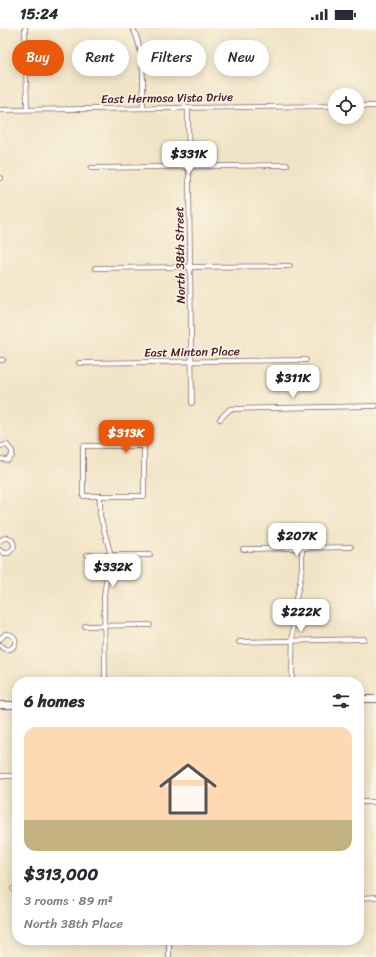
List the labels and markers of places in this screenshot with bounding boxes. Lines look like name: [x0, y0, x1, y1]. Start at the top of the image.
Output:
pin: $331K: [161, 141, 217, 175]
pin: $311K: [265, 365, 321, 399]
pin: $313K: [98, 420, 154, 454]
pin: $207K: [269, 523, 325, 557]
pin: $332K: [85, 554, 141, 588]
pin: $222K: [273, 599, 329, 633]

